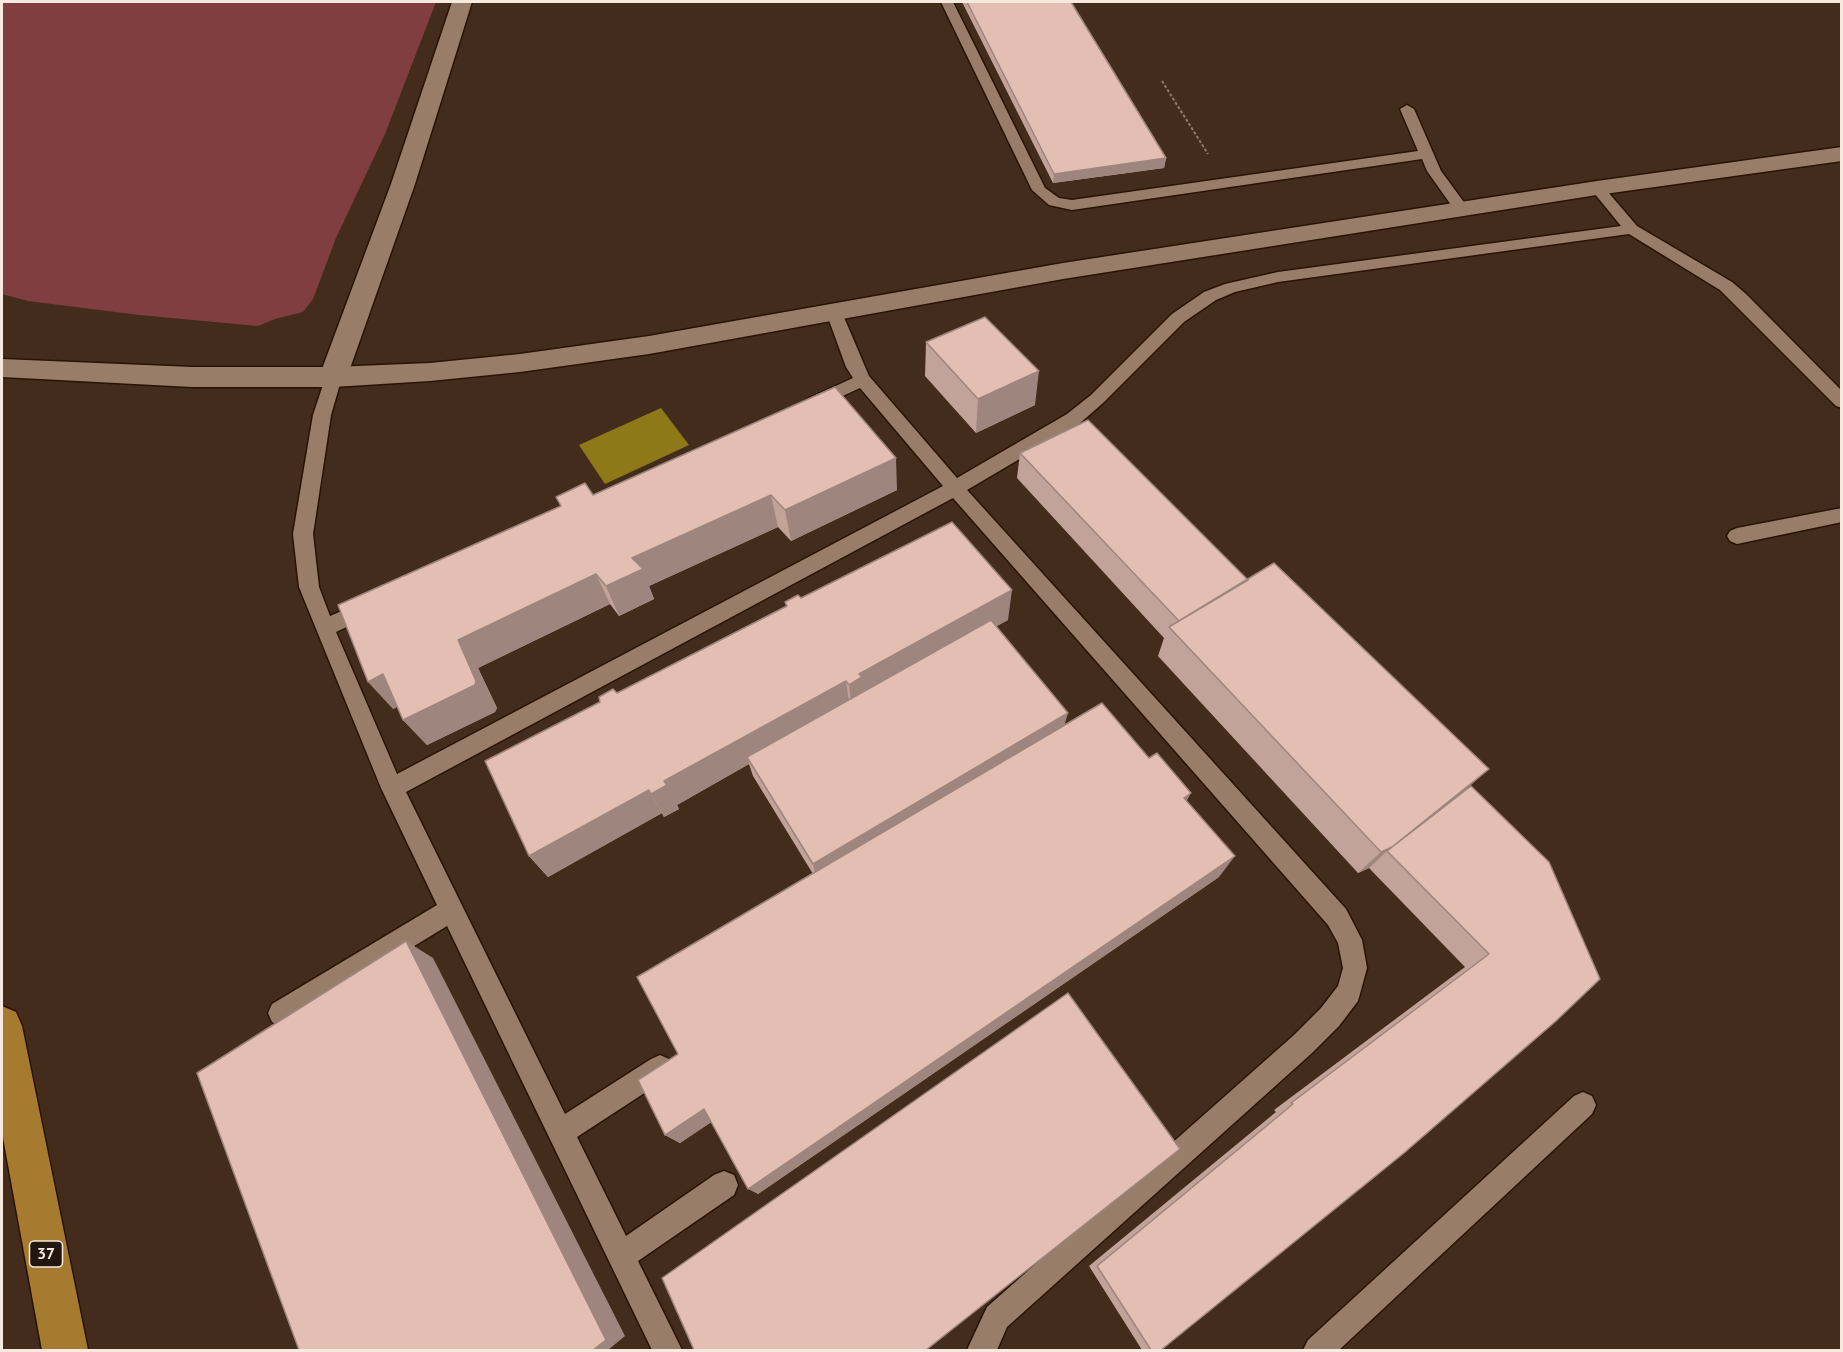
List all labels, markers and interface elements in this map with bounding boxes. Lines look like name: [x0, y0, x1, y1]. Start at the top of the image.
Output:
road number: 37: [30, 1241, 63, 1267]

